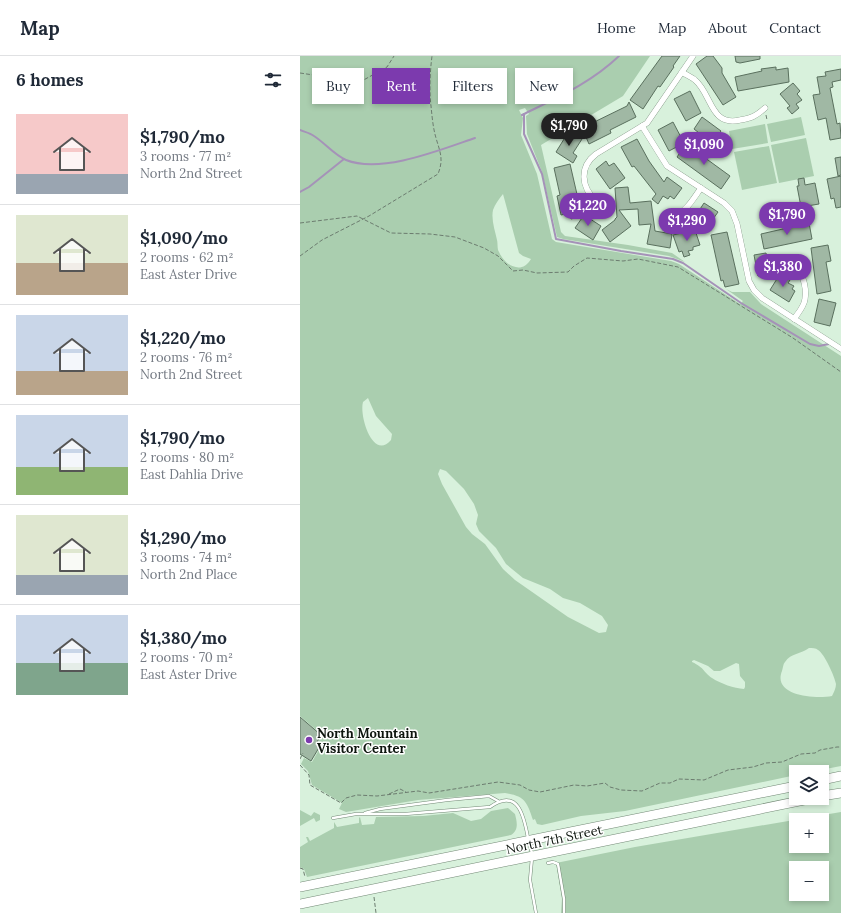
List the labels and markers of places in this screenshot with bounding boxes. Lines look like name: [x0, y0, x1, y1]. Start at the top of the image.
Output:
pin: $1,790: [536, 113, 602, 147]
pin: $1,090: [671, 132, 737, 166]
pin: $1,220: [555, 193, 621, 227]
pin: $1,790: [754, 202, 820, 236]
pin: $1,290: [654, 208, 720, 242]
pin: $1,380: [750, 254, 816, 288]
place label: North Mountain Visitor Center: [317, 725, 419, 757]
marker: North Mountain Visitor Center: [304, 735, 314, 745]

